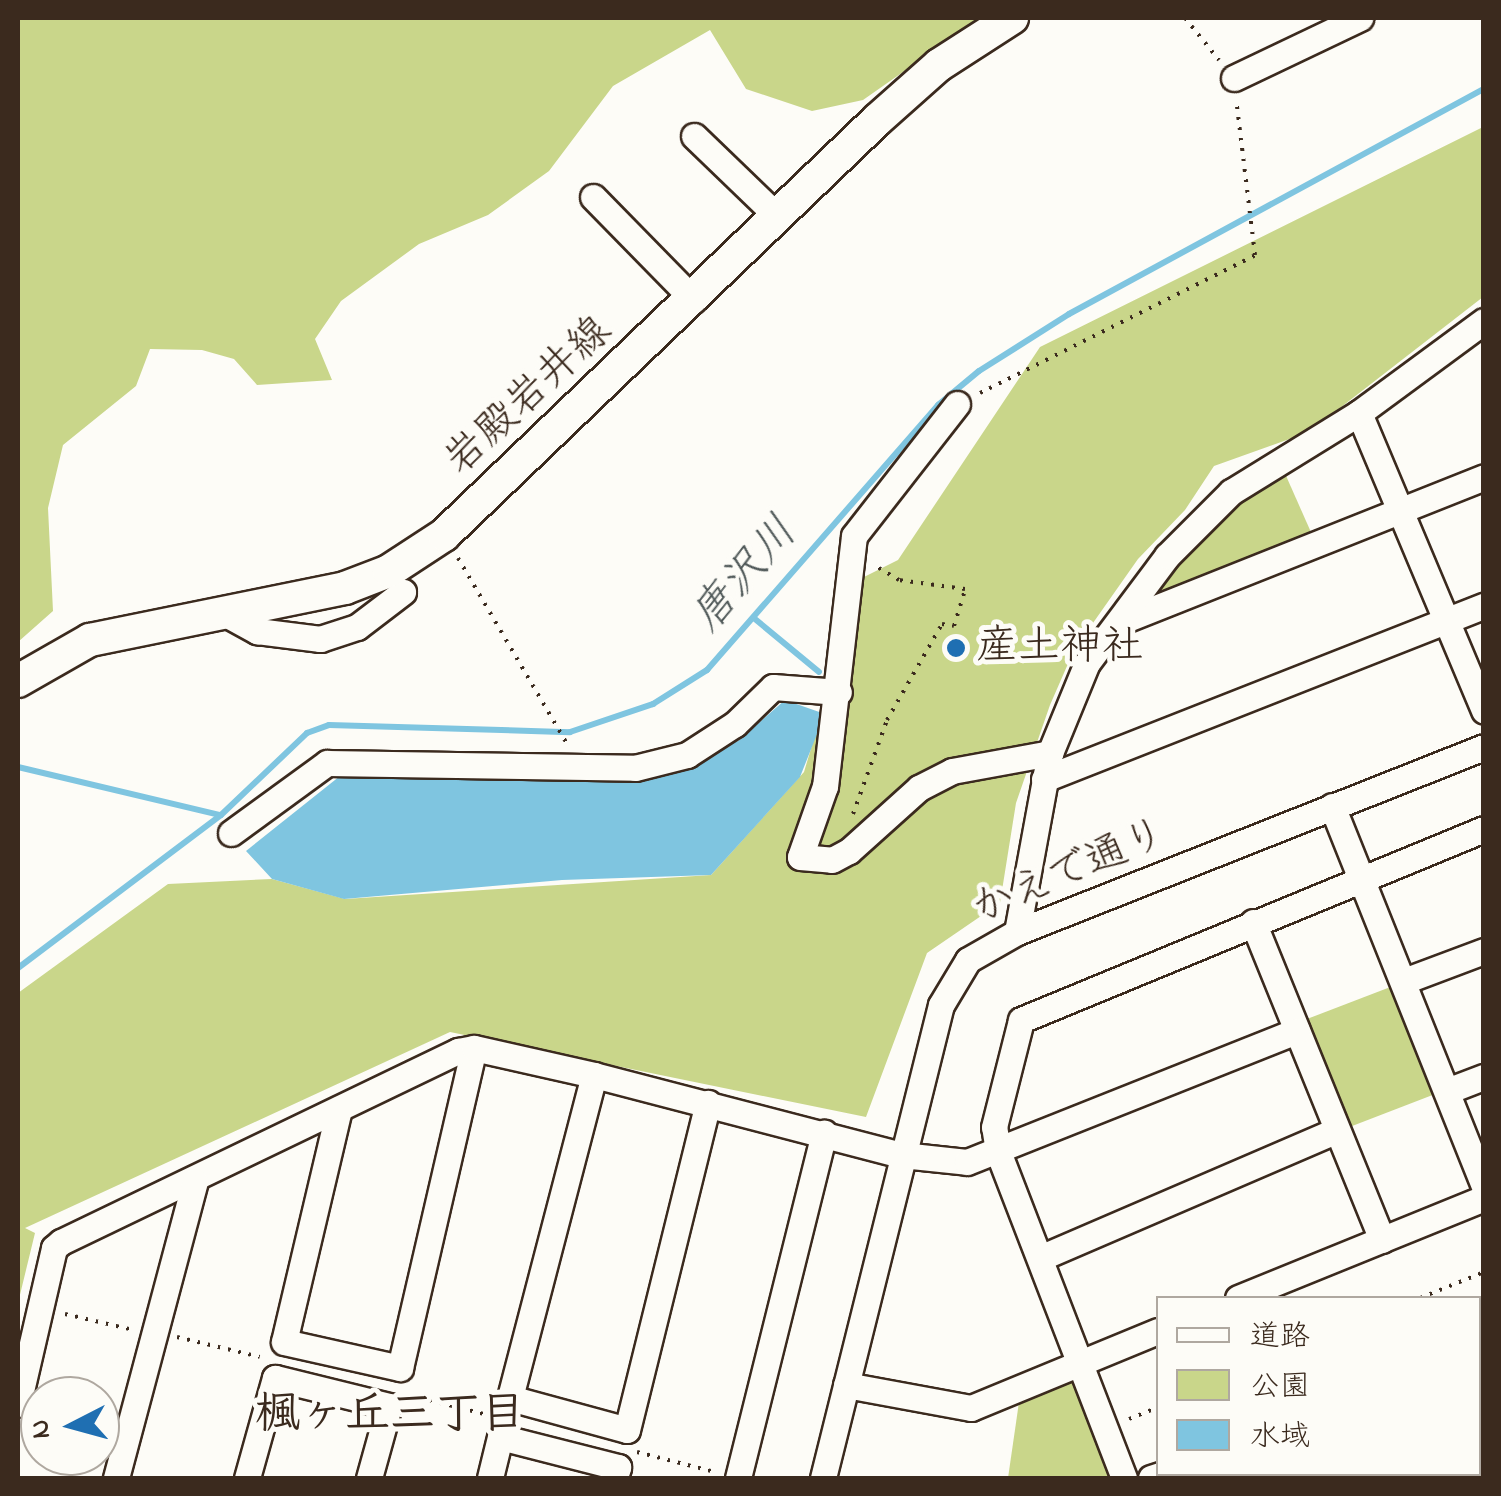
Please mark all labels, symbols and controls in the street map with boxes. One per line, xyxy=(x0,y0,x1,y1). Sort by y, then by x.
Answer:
street label: 岩殿岩井線 xyxy=(435,307,623,487)
water label: 唐沢川 xyxy=(681,507,811,645)
place label: 産土神社 xyxy=(976,623,1144,673)
marker: 産土神社 xyxy=(945,637,967,659)
street label: かえで通り xyxy=(964,809,1176,937)
legend xyxy=(1156,1296,1481,1476)
text: 道路 xyxy=(1250,1316,1310,1360)
text: 公園 xyxy=(1250,1366,1310,1410)
north arrow xyxy=(20,1376,120,1476)
district label: 楓ヶ丘三丁目 xyxy=(255,1390,525,1444)
text: 水域 xyxy=(1250,1416,1310,1460)
text: N xyxy=(20,1417,63,1441)

